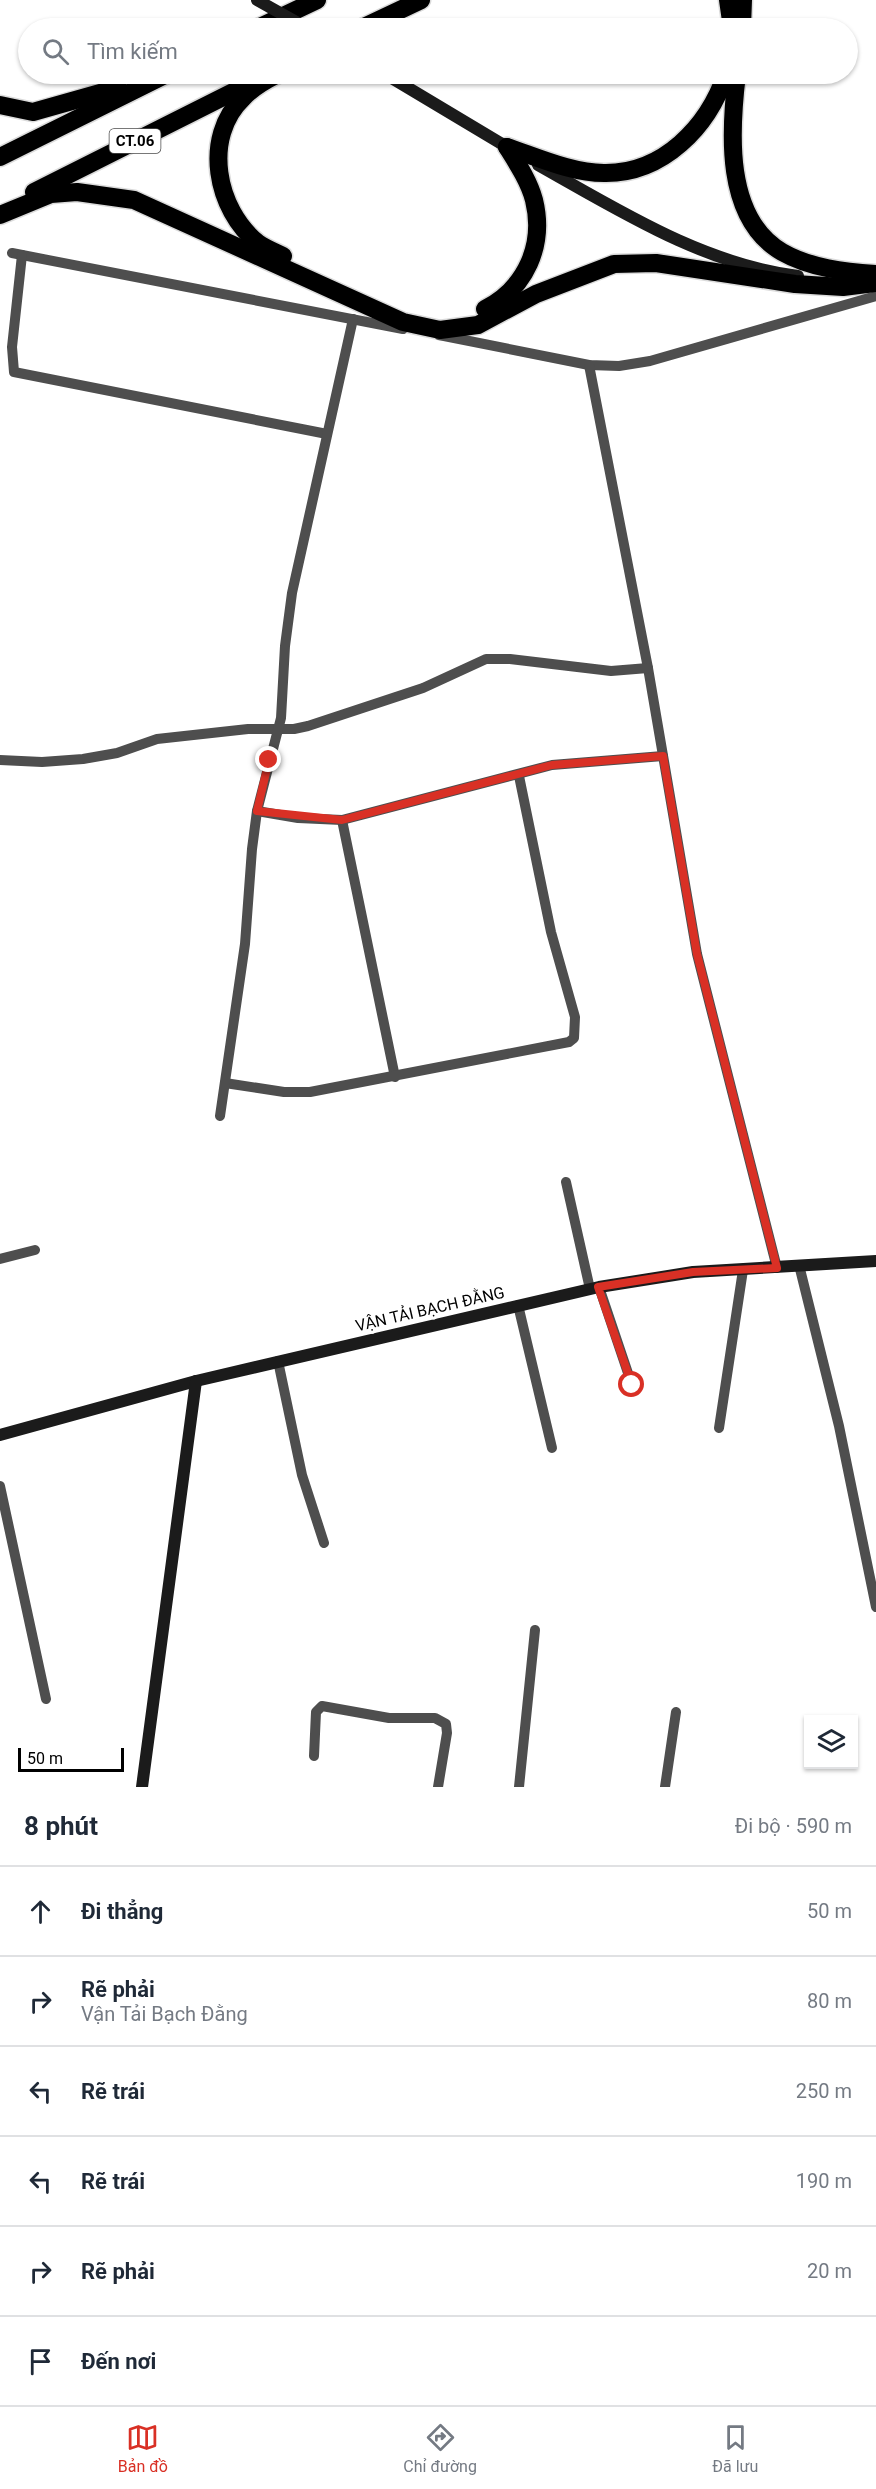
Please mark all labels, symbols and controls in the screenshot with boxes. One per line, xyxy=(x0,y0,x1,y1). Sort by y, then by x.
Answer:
search box xyxy=(18,18,858,84)
icon: search xyxy=(39,35,72,68)
text: Tìm kiếm xyxy=(87,39,178,64)
road number: CT.06 xyxy=(110,129,160,153)
route end xyxy=(255,746,281,772)
street label: VẬN TẢI BẠCH ĐẰNG xyxy=(353,1282,506,1335)
route start xyxy=(618,1371,644,1397)
map controls xyxy=(804,1715,858,1769)
button: layers xyxy=(804,1715,858,1769)
scale bar xyxy=(18,1745,124,1772)
text: 50 m xyxy=(27,1749,63,1768)
text: 8 phút xyxy=(24,1811,98,1841)
text: Đi bộ · 590 m xyxy=(735,1814,852,1838)
icon: ahead xyxy=(24,1895,57,1928)
text: Đi thẳng xyxy=(81,1899,163,1924)
text: 50 m xyxy=(807,1899,852,1923)
text: Rẽ phải xyxy=(81,1977,155,2002)
icon: right xyxy=(24,1985,57,2018)
text: 80 m xyxy=(807,1989,852,2013)
text: Vận Tải Bạch Đằng xyxy=(81,2002,248,2026)
icon: left xyxy=(24,2075,57,2108)
text: Rẽ trái xyxy=(81,2079,145,2104)
text: 250 m xyxy=(796,2079,852,2103)
icon: left xyxy=(24,2165,57,2198)
text: Rẽ trái xyxy=(81,2169,145,2194)
text: 190 m xyxy=(796,2169,852,2193)
icon: right xyxy=(24,2255,57,2288)
text: Rẽ phải xyxy=(81,2259,155,2284)
text: 20 m xyxy=(807,2259,852,2283)
icon: arrive xyxy=(24,2345,57,2378)
text: Đến nơi xyxy=(81,2349,156,2374)
tab: Bản đồ xyxy=(118,2421,168,2476)
tab: Chỉ đường xyxy=(403,2421,477,2476)
tab: Đã lưu xyxy=(712,2421,758,2476)

